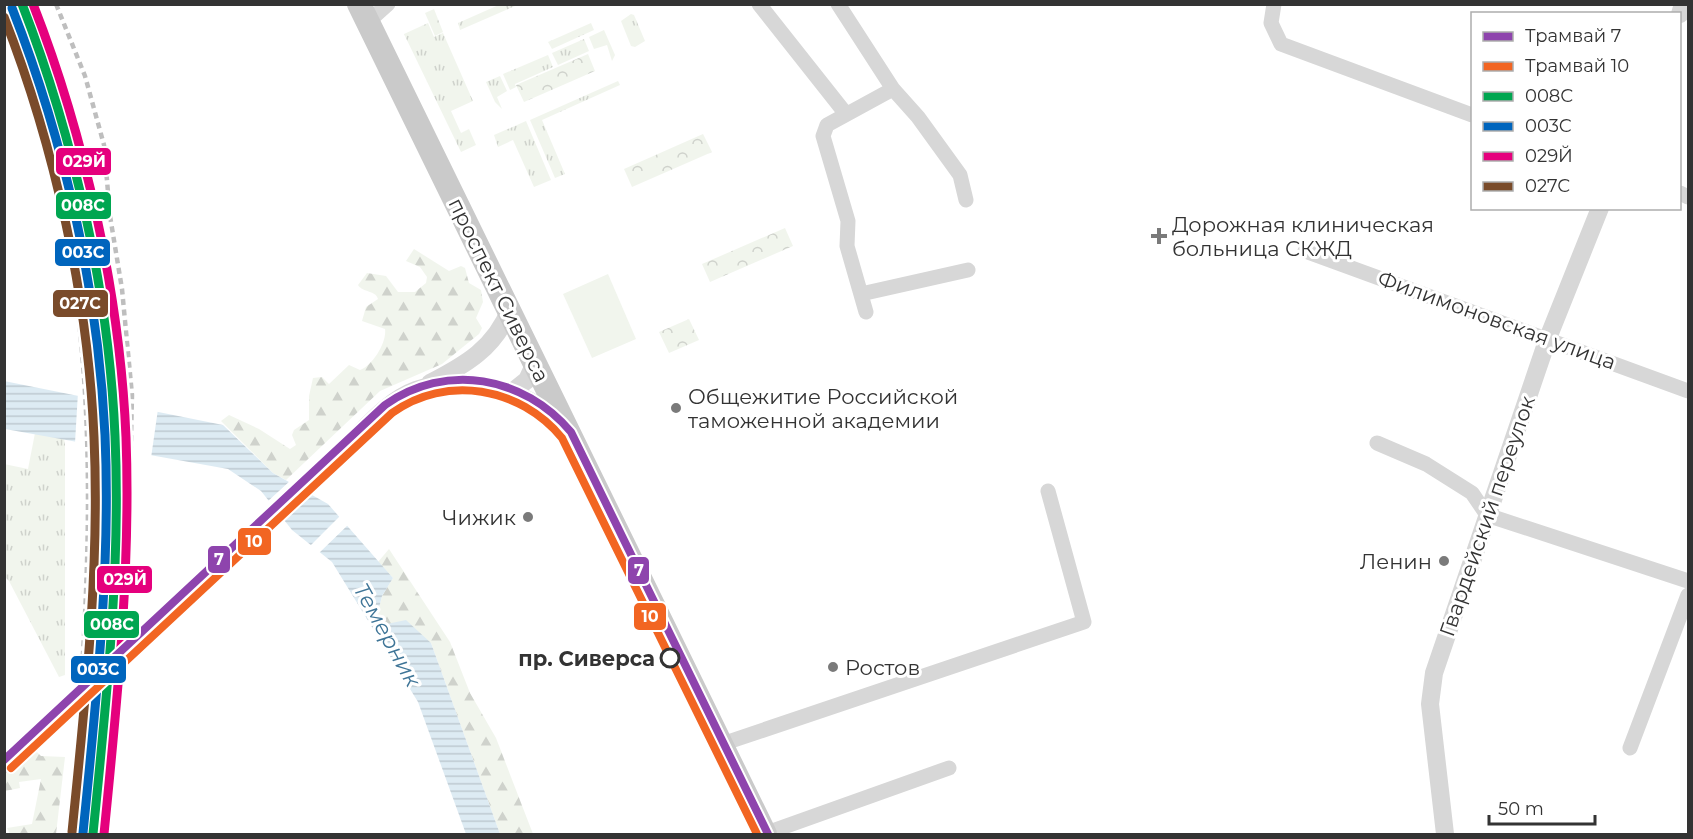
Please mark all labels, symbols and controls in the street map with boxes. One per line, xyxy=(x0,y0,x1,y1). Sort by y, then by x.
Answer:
legend xyxy=(1471,12,1681,210)
text: Трамвай 7 xyxy=(1525,25,1621,47)
text: Трамвай 10 xyxy=(1525,55,1629,77)
text: 008С xyxy=(1525,85,1573,107)
text: 003С xyxy=(1525,115,1572,137)
text: 029Й xyxy=(1525,145,1573,167)
line badge: 029Й xyxy=(55,147,112,176)
text: 029Й xyxy=(62,151,106,171)
text: 027С xyxy=(1525,175,1570,197)
line badge: 008С xyxy=(55,191,112,220)
street label: проспект Сиверса xyxy=(443,194,555,386)
text: 008С xyxy=(61,196,105,215)
place label: Дорожная клиническая больница СКЖД xyxy=(1172,212,1434,261)
marker: Дорожная клиническая больница СКЖД xyxy=(1150,227,1168,245)
line badge: 003С xyxy=(54,238,111,267)
text: 003С xyxy=(62,243,105,262)
street label: Филимоновская улица xyxy=(1375,265,1619,375)
line badge: 027С xyxy=(52,289,109,318)
text: 027С xyxy=(59,294,101,313)
place label: Общежитие Российской таможенной академии xyxy=(688,384,958,433)
street label: Гвардейский переулок xyxy=(1434,392,1540,640)
marker: Общежитие Российской таможенной академии xyxy=(669,401,683,415)
place label: Чижик xyxy=(443,505,516,530)
marker: Чижик xyxy=(521,510,535,524)
line badge: 10 xyxy=(237,527,272,556)
text: 10 xyxy=(245,532,263,551)
line badge: 7 xyxy=(207,545,231,574)
place label: Ленин xyxy=(1360,549,1432,574)
text: 7 xyxy=(214,550,224,569)
marker: Ленин xyxy=(1437,554,1451,568)
line badge: 7 xyxy=(627,556,650,585)
text: 7 xyxy=(634,561,644,580)
line badge: 029Й xyxy=(96,565,153,594)
text: 029Й xyxy=(103,569,147,589)
water label: Темерник xyxy=(347,578,427,693)
line badge: 10 xyxy=(633,602,667,631)
text: 10 xyxy=(641,607,659,626)
line badge: 008С xyxy=(83,610,140,639)
text: 008С xyxy=(90,615,134,634)
place label: пр. Сиверса xyxy=(518,646,655,671)
marker: пр. Сиверса xyxy=(660,648,680,668)
line badge: 003С xyxy=(70,655,127,684)
place label: Ростов xyxy=(845,655,920,680)
text: 003С xyxy=(77,660,120,679)
marker: Ростов xyxy=(826,660,840,674)
scale bar xyxy=(1489,788,1596,826)
text: 50 m xyxy=(1498,798,1544,820)

